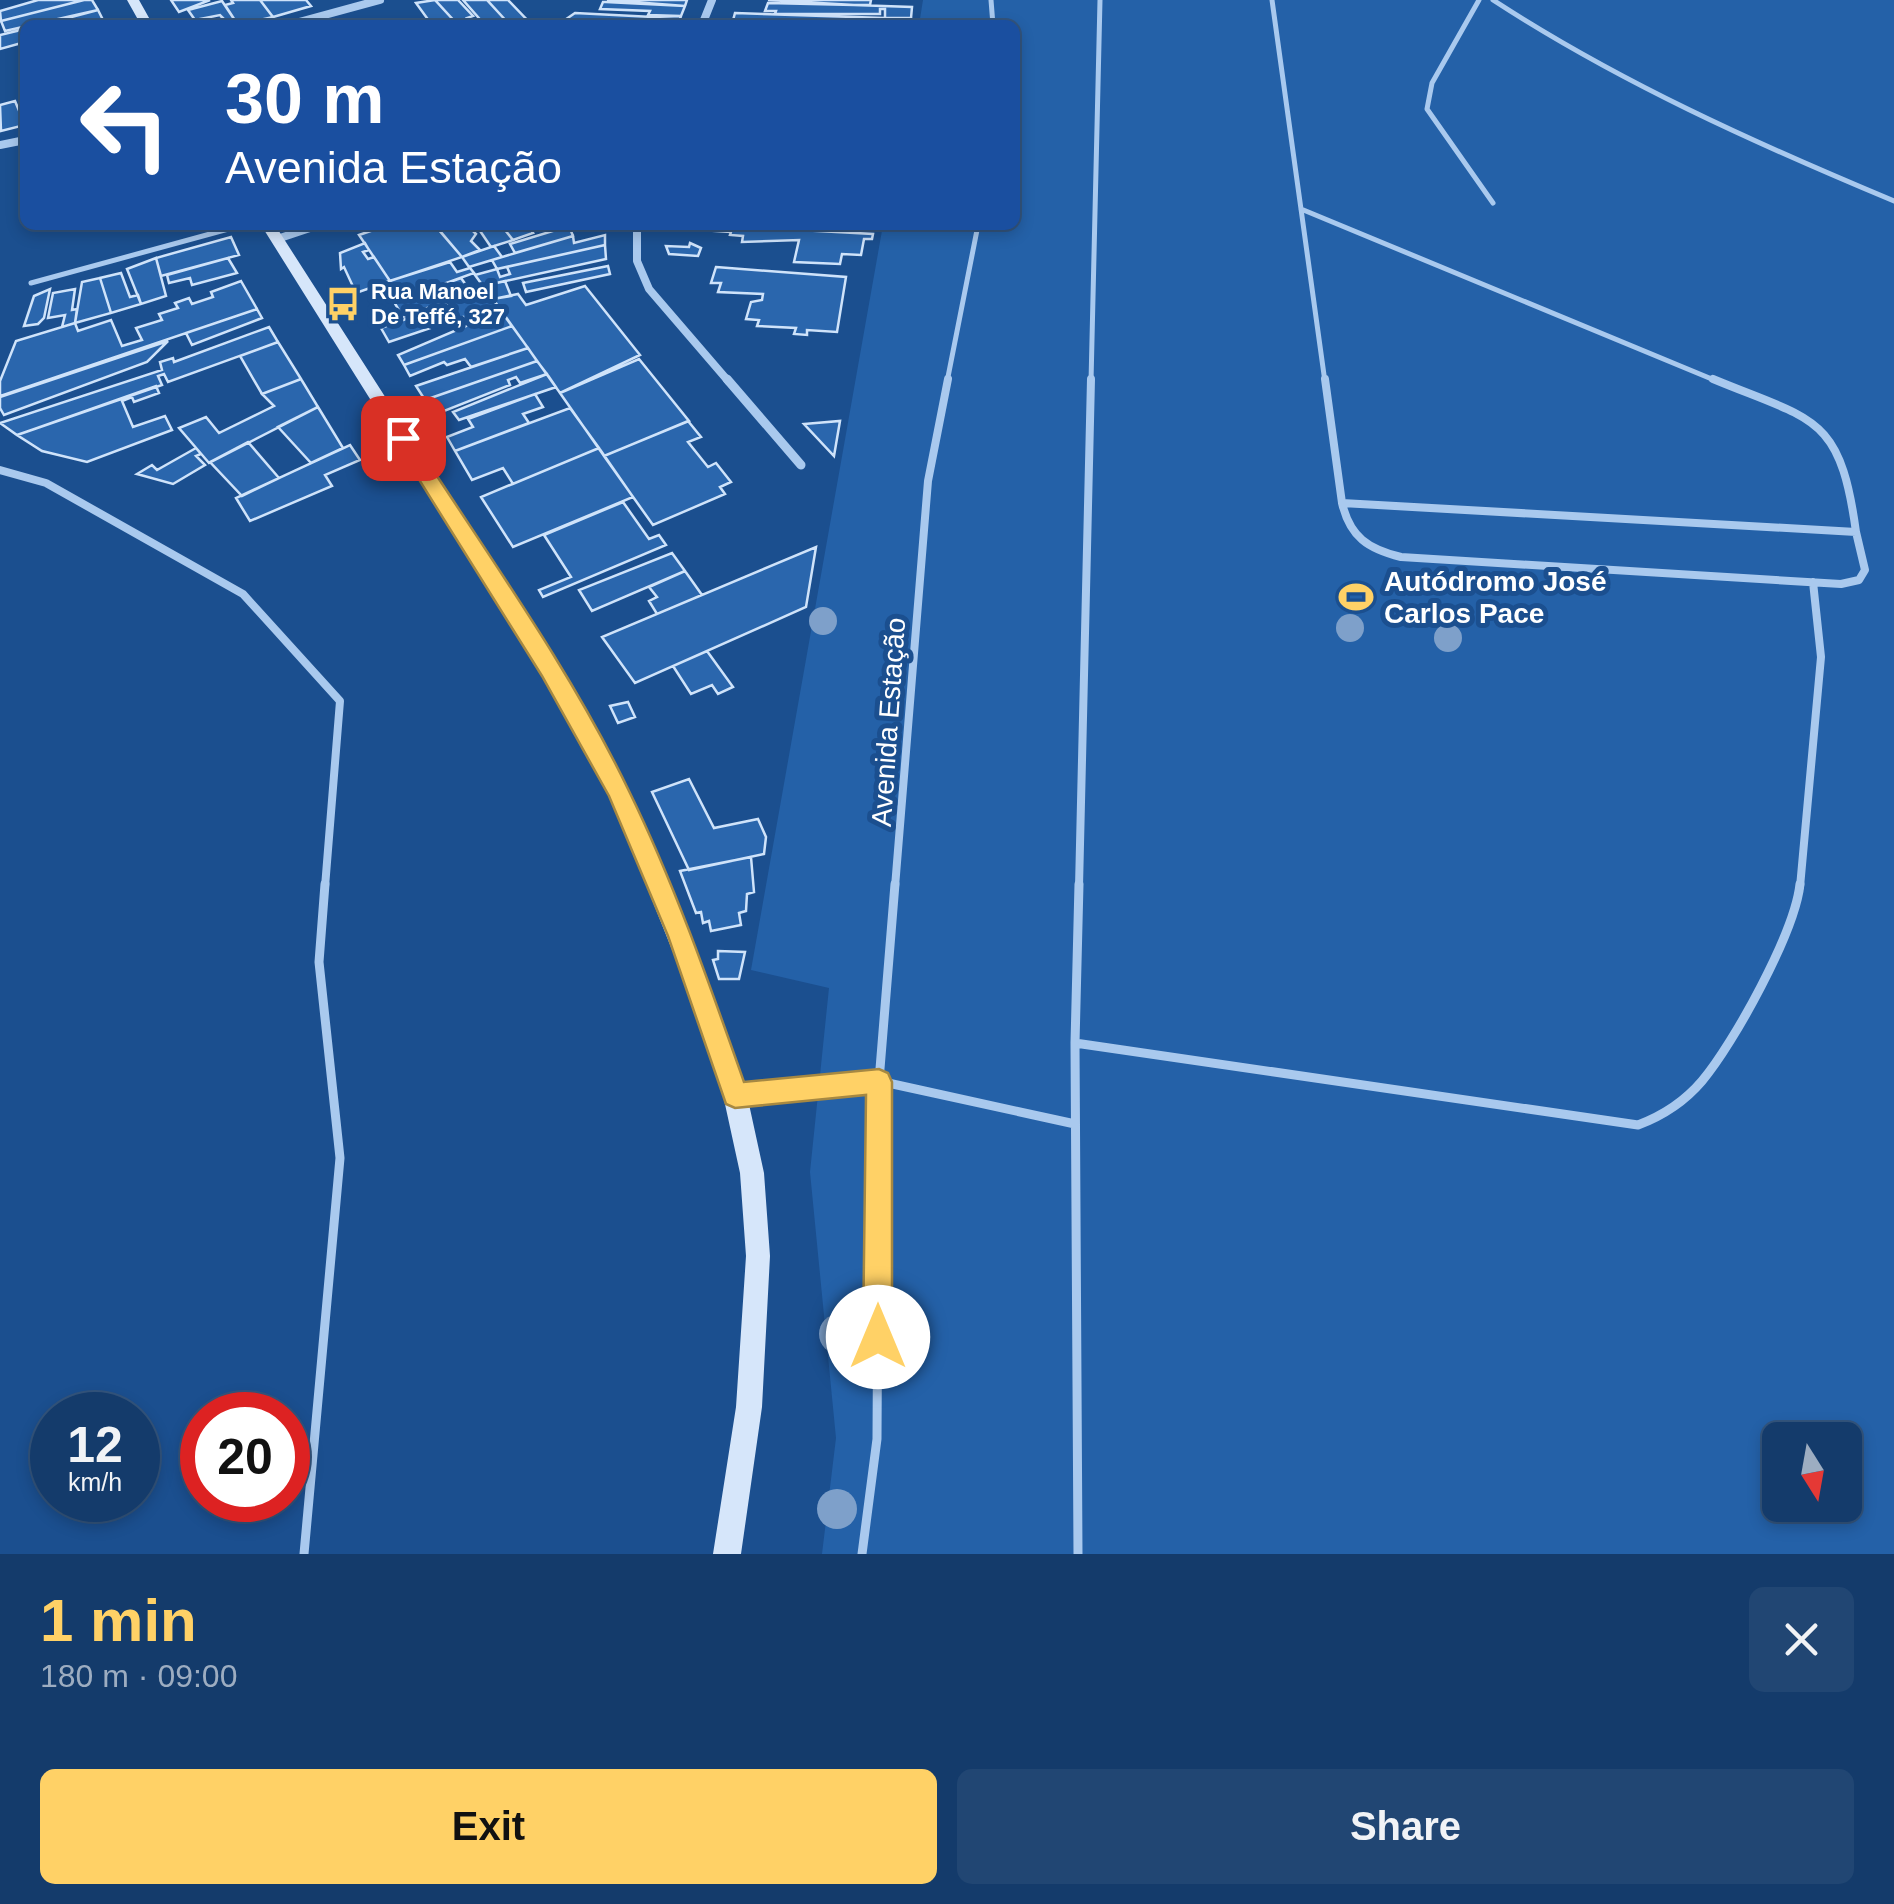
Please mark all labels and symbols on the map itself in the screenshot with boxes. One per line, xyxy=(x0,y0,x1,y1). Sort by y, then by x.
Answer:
place label: Rua Manoel De Teffé, 327 xyxy=(371,279,505,329)
bus stop icon: Rua Manoel De Teffé, 327 xyxy=(324,285,362,323)
pin xyxy=(361,396,446,481)
place label: Autódromo José Carlos Pace xyxy=(1384,566,1606,629)
sports icon: Autódromo José Carlos Pace xyxy=(1337,578,1375,616)
street label: Avenida Estação xyxy=(866,616,911,828)
position arrow xyxy=(826,1285,930,1389)
speed limit sign: 20 xyxy=(180,1392,310,1522)
north arrow xyxy=(1762,1422,1862,1522)

